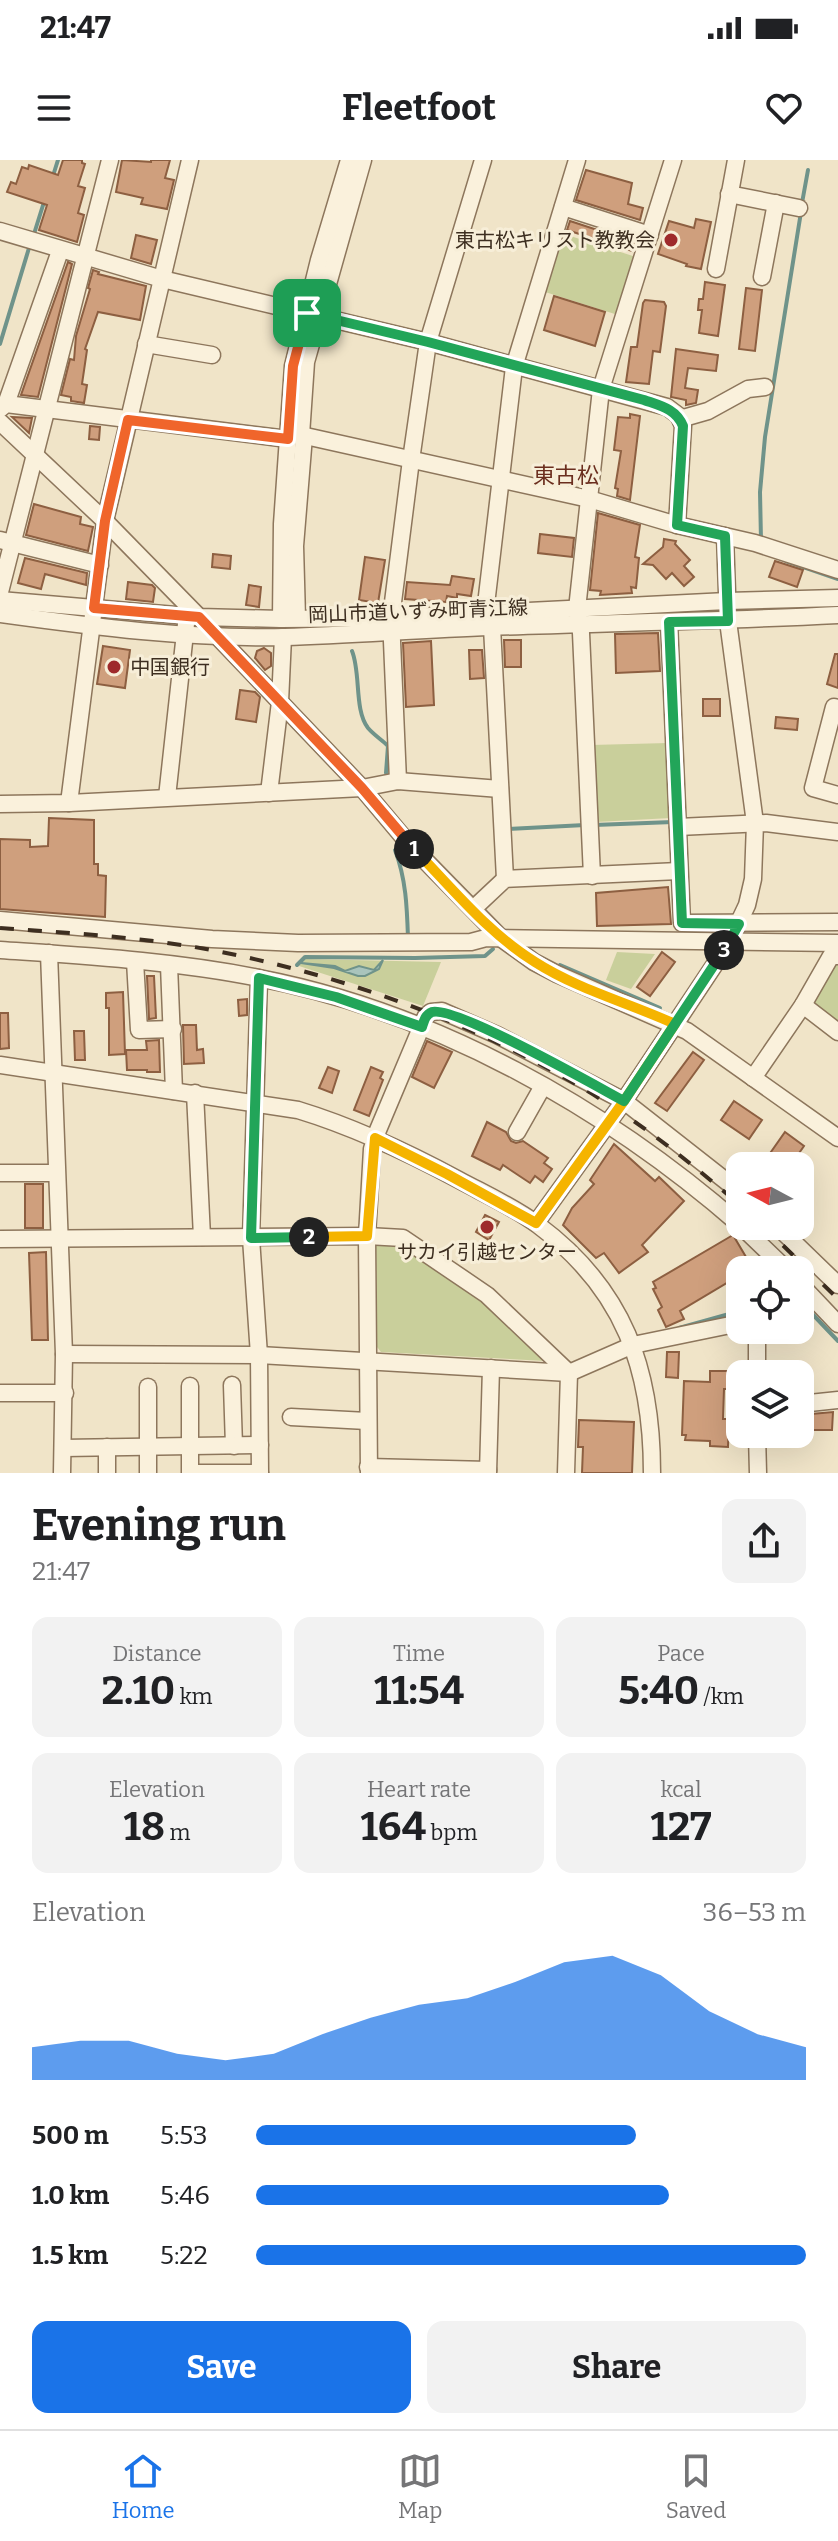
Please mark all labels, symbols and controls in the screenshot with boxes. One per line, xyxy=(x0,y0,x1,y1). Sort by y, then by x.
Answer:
text: 21:47 xyxy=(40,10,111,46)
icon: menu xyxy=(32,86,76,130)
text: Fleetfoot xyxy=(342,86,496,130)
icon: heart xyxy=(762,86,806,130)
place label: 東古松キリスト教教会 xyxy=(455,228,655,252)
marker: 東古松キリスト教教会 xyxy=(662,231,680,249)
pin xyxy=(273,279,341,347)
icon: arrive xyxy=(285,291,329,335)
district label: 東古松 xyxy=(533,462,599,489)
street label: 岡山市道いずみ町青江線 xyxy=(308,595,528,627)
place label: 中国銀行 xyxy=(130,655,210,679)
marker: 中国銀行 xyxy=(105,658,123,676)
pin: 1 xyxy=(394,829,434,869)
text: 1 xyxy=(409,835,419,862)
pin: 3 xyxy=(704,930,744,970)
text: 3 xyxy=(718,936,730,963)
north arrow xyxy=(726,1152,814,1240)
map controls xyxy=(726,1152,814,1448)
pin: 2 xyxy=(289,1217,329,1257)
marker: サカイ引越センター xyxy=(478,1218,496,1236)
text: 2 xyxy=(303,1223,315,1250)
place label: サカイ引越センター xyxy=(397,1240,577,1264)
button: locate xyxy=(726,1256,814,1344)
button: layers xyxy=(726,1360,814,1448)
text: Evening run xyxy=(32,1499,286,1552)
button: share xyxy=(722,1499,806,1583)
text: 21:47 xyxy=(32,1556,90,1587)
text: Distance xyxy=(112,1640,202,1667)
text: Time xyxy=(393,1640,445,1667)
text: Pace xyxy=(657,1640,705,1667)
text: 2.10 xyxy=(101,1667,175,1715)
text: 11:54 xyxy=(374,1667,464,1715)
text: 5:40 xyxy=(618,1667,699,1715)
text: km xyxy=(175,1683,213,1710)
text: /km xyxy=(699,1683,744,1710)
text: Elevation xyxy=(109,1776,205,1803)
text: Heart rate xyxy=(367,1776,471,1803)
text: kcal xyxy=(661,1776,701,1803)
text: 18 xyxy=(124,1803,165,1851)
text: 164 xyxy=(361,1803,426,1851)
text: 127 xyxy=(650,1803,712,1851)
text: m xyxy=(165,1819,190,1846)
text: bpm xyxy=(426,1819,477,1846)
text: Elevation xyxy=(32,1897,145,1928)
text: 36–53 m xyxy=(703,1897,806,1928)
text: 500 m xyxy=(32,2120,109,2151)
text: 5:53 xyxy=(160,2120,207,2151)
text: 1.0 km xyxy=(32,2180,109,2211)
text: 5:46 xyxy=(160,2180,210,2211)
text: 1.5 km xyxy=(32,2240,108,2271)
text: 5:22 xyxy=(160,2240,208,2271)
button: Save xyxy=(32,2321,411,2413)
button: Share xyxy=(427,2321,806,2413)
tab: Home xyxy=(112,2449,175,2524)
tab: Map xyxy=(398,2449,442,2524)
tab: Saved xyxy=(666,2449,726,2524)

